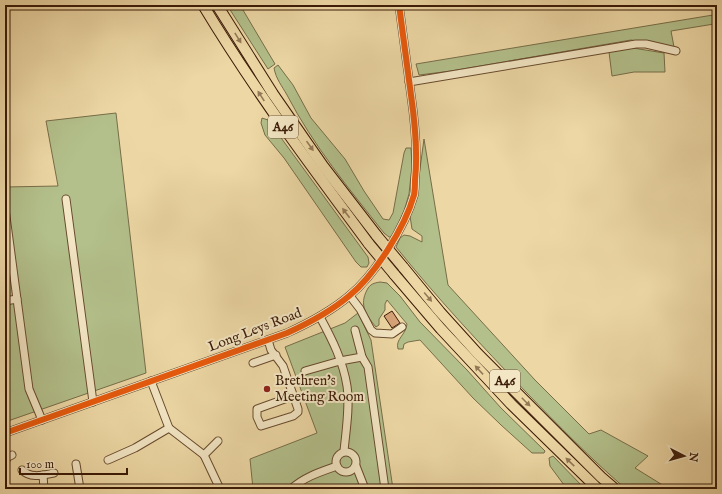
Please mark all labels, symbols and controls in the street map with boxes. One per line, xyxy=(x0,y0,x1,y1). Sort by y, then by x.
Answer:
one-way arrow xyxy=(234,32,241,44)
one-way arrow xyxy=(258,90,265,102)
road number: A46 xyxy=(268,116,298,138)
one-way arrow xyxy=(306,141,314,151)
one-way arrow xyxy=(342,208,350,218)
one-way arrow xyxy=(423,292,432,302)
street label: Long Leys Road xyxy=(206,304,305,356)
one-way arrow xyxy=(474,365,483,375)
road number: A46 xyxy=(490,370,520,392)
place label: Brethren's Meeting Room xyxy=(275,372,364,406)
marker: Brethren's Meeting Room xyxy=(262,384,272,394)
one-way arrow xyxy=(521,397,531,407)
north arrow xyxy=(664,436,704,476)
scale bar xyxy=(20,450,127,476)
text: N xyxy=(685,450,701,463)
text: 100 m xyxy=(26,457,54,472)
one-way arrow xyxy=(565,457,575,467)

